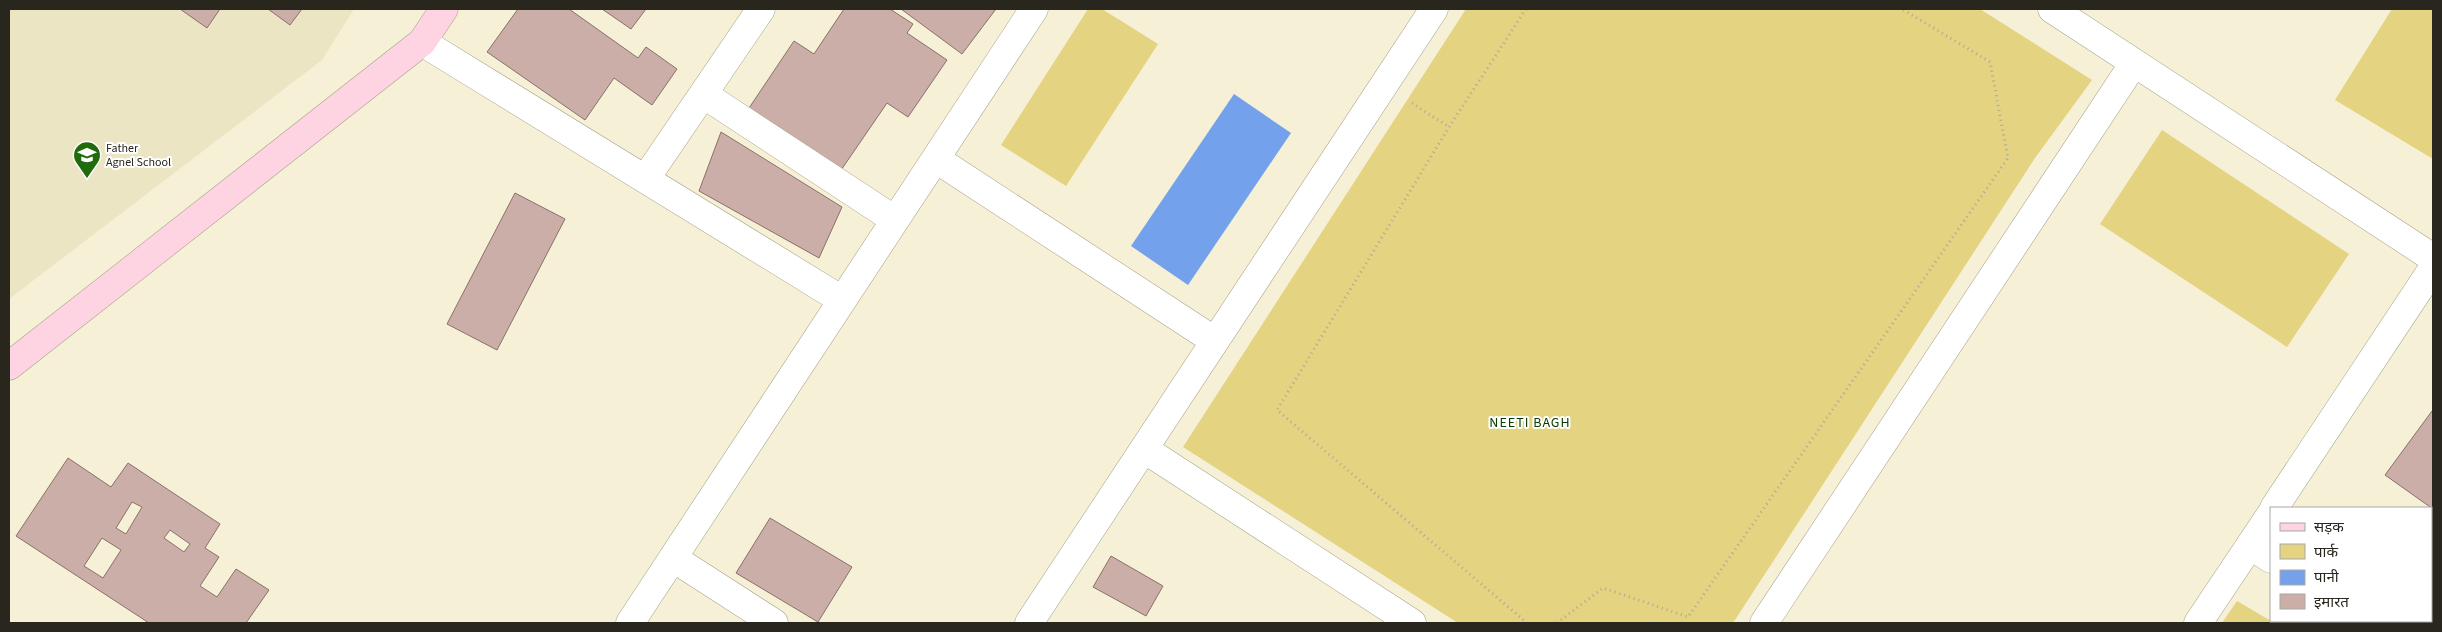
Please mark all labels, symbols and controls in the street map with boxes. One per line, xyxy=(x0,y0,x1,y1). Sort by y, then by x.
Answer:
school or university icon: Father Agnel School xyxy=(72,140,102,179)
place label: Father Agnel School xyxy=(106,140,171,171)
district label: NEETI BAGH xyxy=(1489,413,1571,433)
legend xyxy=(2270,507,2432,622)
text: सड़क xyxy=(2314,517,2344,538)
text: पार्क xyxy=(2314,542,2338,563)
text: पानी xyxy=(2314,567,2340,588)
text: इमारत xyxy=(2314,592,2349,613)

